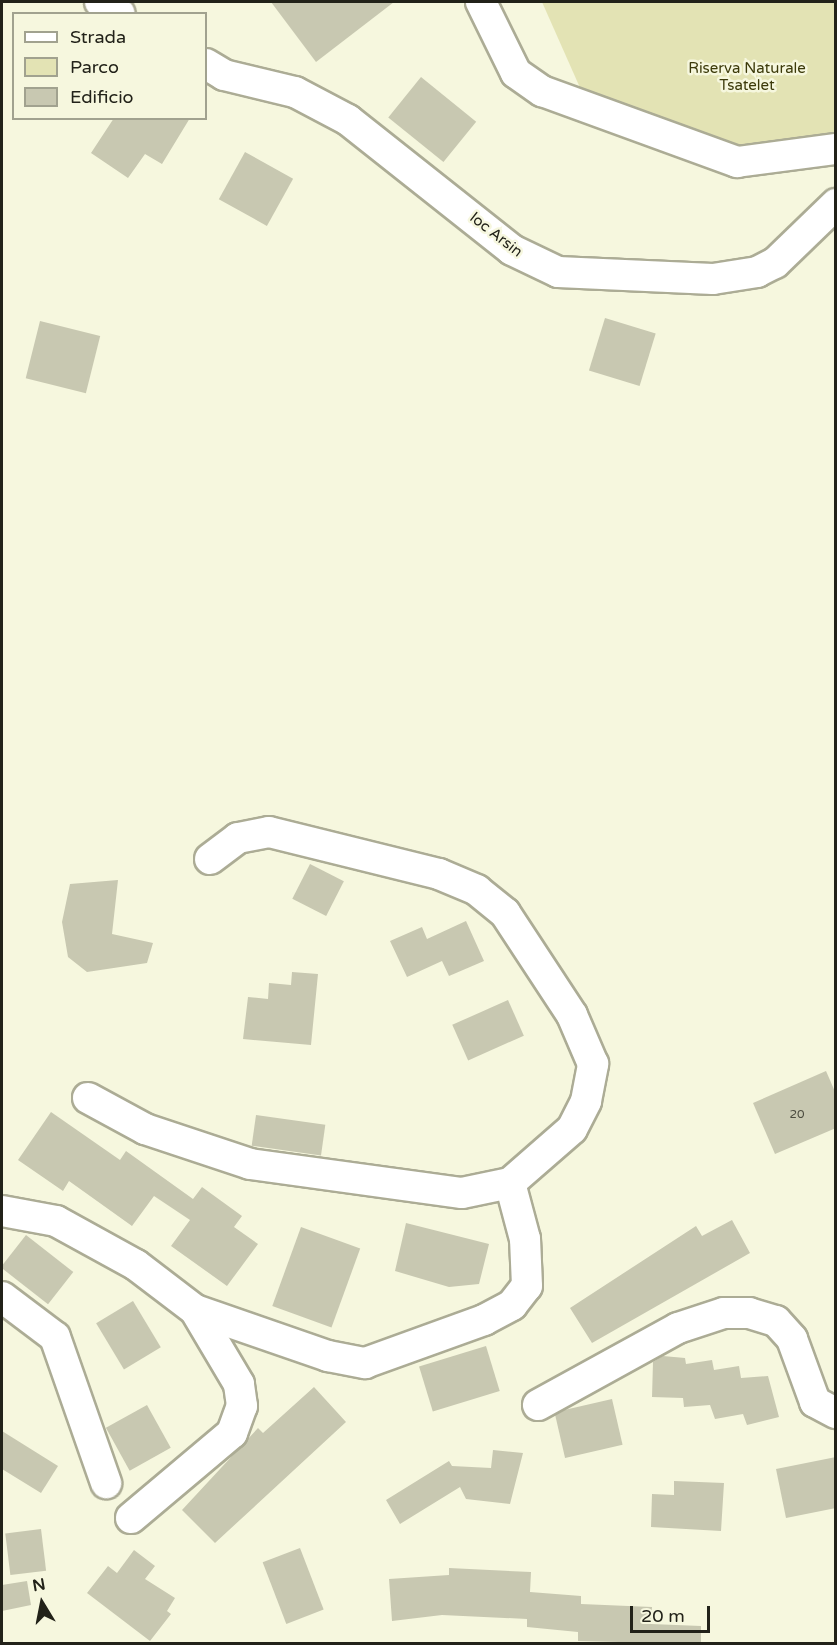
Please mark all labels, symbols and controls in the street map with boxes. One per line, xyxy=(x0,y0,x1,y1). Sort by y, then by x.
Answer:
legend xyxy=(12,12,207,120)
text: Strada xyxy=(70,26,126,48)
text: Parco xyxy=(70,56,119,78)
park label: Riserva Naturale Tsatelet xyxy=(688,59,806,94)
text: Edificio xyxy=(70,86,134,108)
street label: loc Arsin xyxy=(466,209,526,261)
house number: 20 xyxy=(789,1108,805,1122)
north arrow xyxy=(12,1573,72,1633)
text: N xyxy=(31,1574,47,1596)
scale bar xyxy=(633,1594,712,1632)
text: 20 m xyxy=(641,1605,685,1627)

